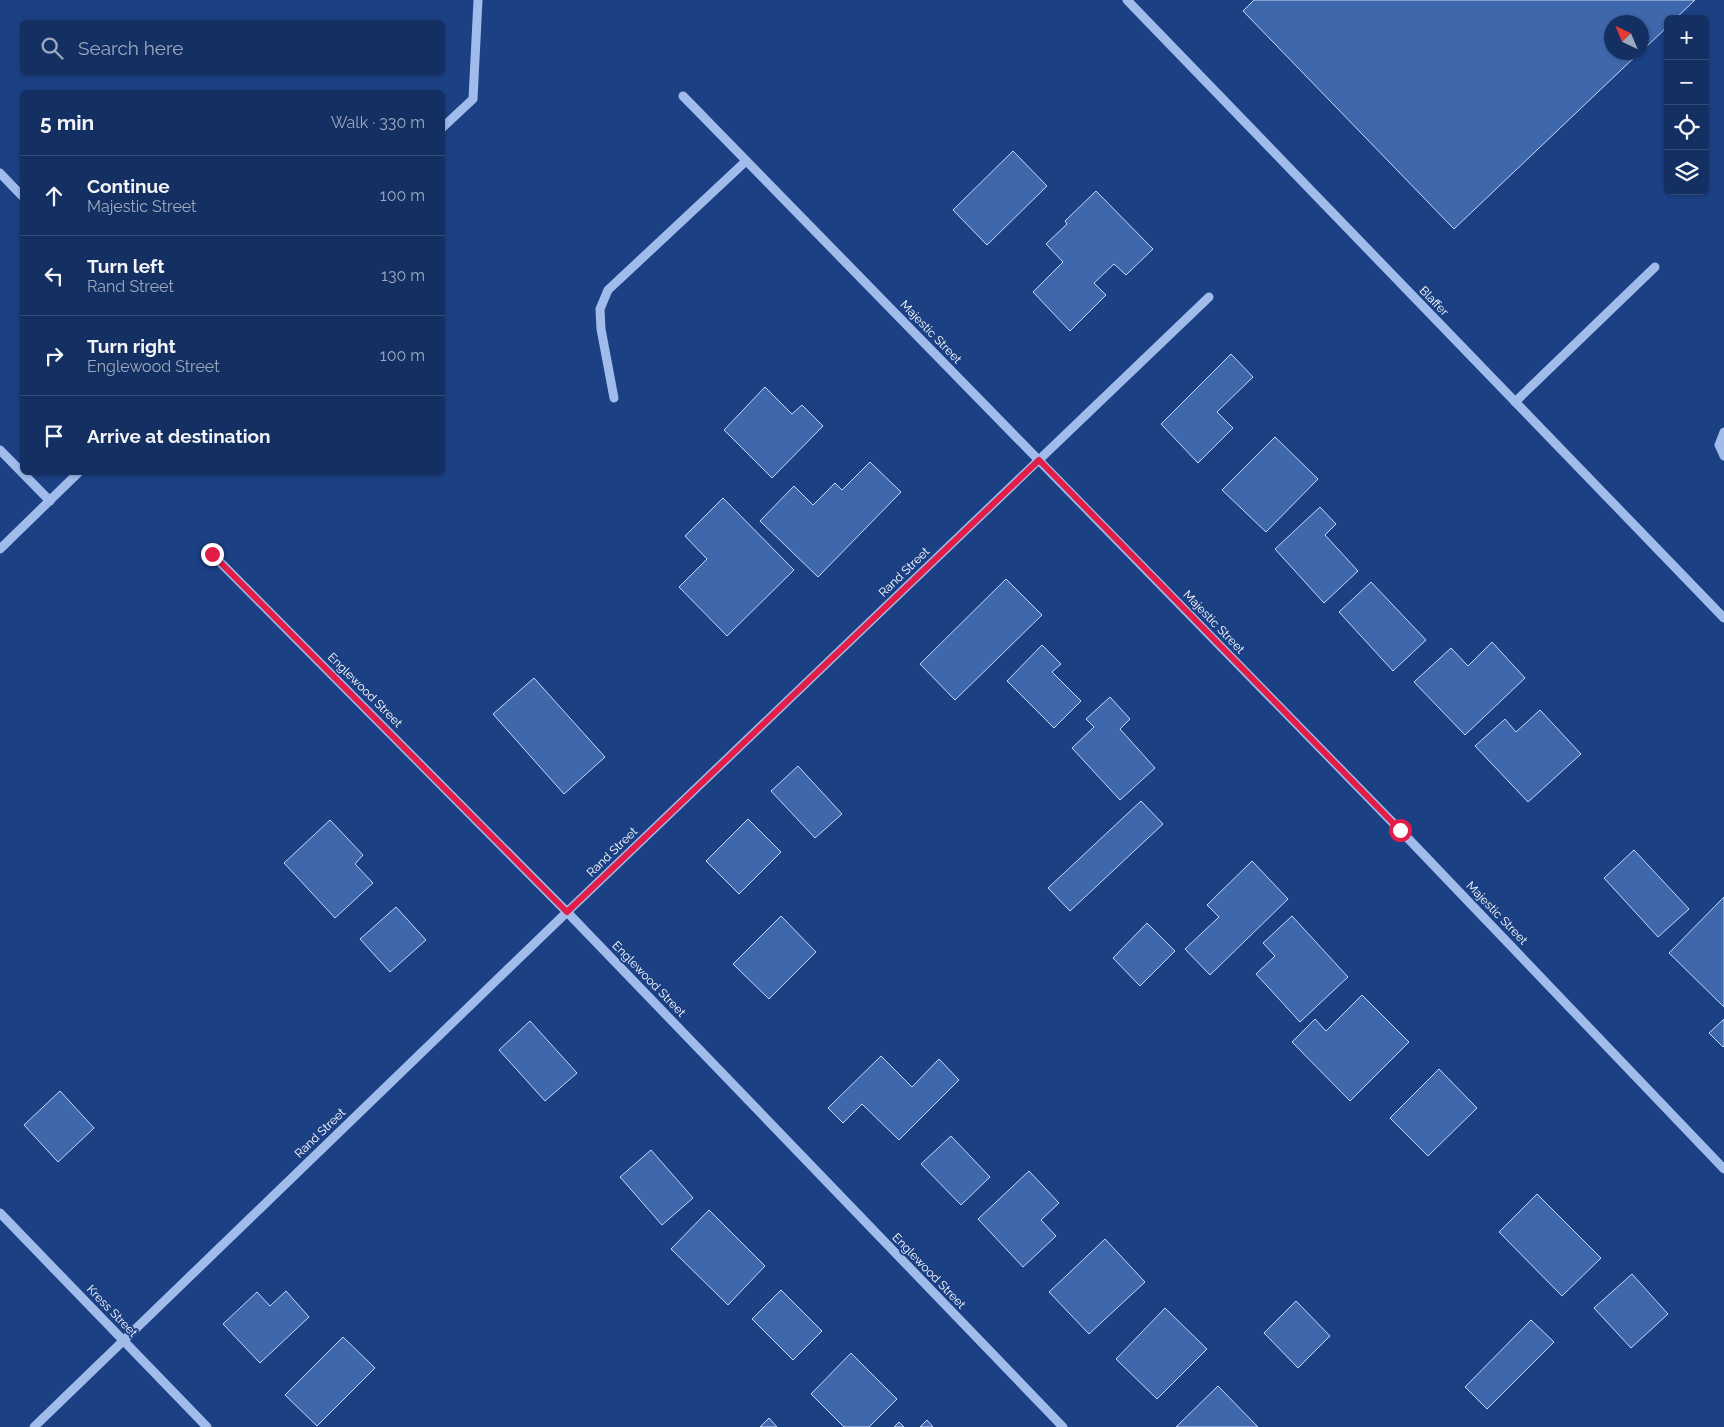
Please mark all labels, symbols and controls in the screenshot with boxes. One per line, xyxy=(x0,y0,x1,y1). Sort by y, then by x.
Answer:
north arrow xyxy=(1604,15,1649,60)
map controls xyxy=(1664,15,1709,195)
button: + xyxy=(1664,15,1709,60)
search box xyxy=(20,20,445,75)
icon: search xyxy=(38,34,66,62)
text: Search here xyxy=(78,37,184,59)
button: − xyxy=(1664,60,1709,105)
button: locate xyxy=(1664,105,1709,150)
text: 5 min xyxy=(40,110,94,135)
text: Walk · 330 m xyxy=(331,113,425,132)
button: layers xyxy=(1664,150,1709,195)
text: Continue xyxy=(87,175,170,197)
icon: ahead xyxy=(40,182,68,210)
text: 100 m xyxy=(380,186,425,205)
text: Majestic Street xyxy=(87,197,196,216)
text: Turn left xyxy=(87,255,164,277)
icon: left xyxy=(40,262,68,290)
text: 130 m xyxy=(381,266,425,285)
text: Rand Street xyxy=(87,277,174,296)
street label: Blaffer xyxy=(1417,283,1452,319)
street label: Majestic Street xyxy=(897,298,965,366)
text: Turn right xyxy=(87,335,176,357)
icon: right xyxy=(40,342,68,370)
text: 100 m xyxy=(380,346,425,365)
text: Englewood Street xyxy=(87,357,220,376)
icon: arrive xyxy=(40,422,68,450)
text: Arrive at destination xyxy=(87,425,271,447)
route end xyxy=(201,543,224,566)
street label: Rand Street xyxy=(876,544,932,600)
street label: Majestic Street xyxy=(1180,588,1248,656)
street label: Englewood Street xyxy=(325,650,405,730)
route start xyxy=(1389,819,1412,842)
street label: Rand Street xyxy=(584,824,640,880)
street label: Majestic Street xyxy=(1463,879,1531,947)
street label: Englewood Street xyxy=(609,938,689,1020)
street label: Rand Street xyxy=(292,1105,348,1161)
street label: Englewood Street xyxy=(889,1230,969,1312)
street label: Kress Street xyxy=(84,1282,140,1340)

